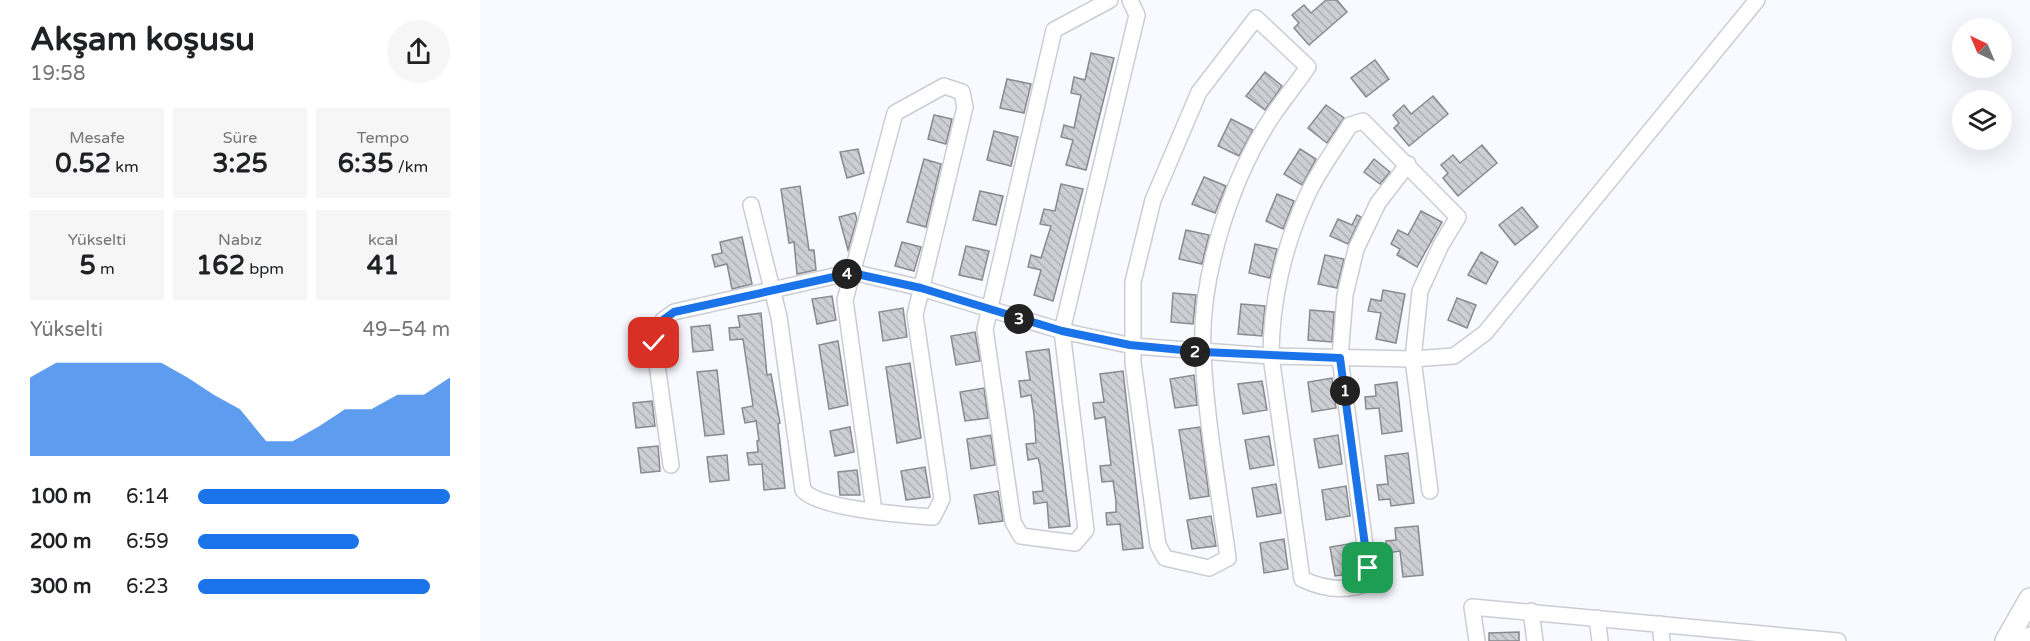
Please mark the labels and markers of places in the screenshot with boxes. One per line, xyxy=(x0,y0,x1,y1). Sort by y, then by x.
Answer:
pin: 4 xyxy=(832,259,862,289)
pin: 3 xyxy=(1004,304,1034,334)
pin xyxy=(628,317,679,368)
pin: 2 xyxy=(1180,337,1210,367)
pin: 1 xyxy=(1330,376,1360,406)
pin xyxy=(1342,542,1393,593)

